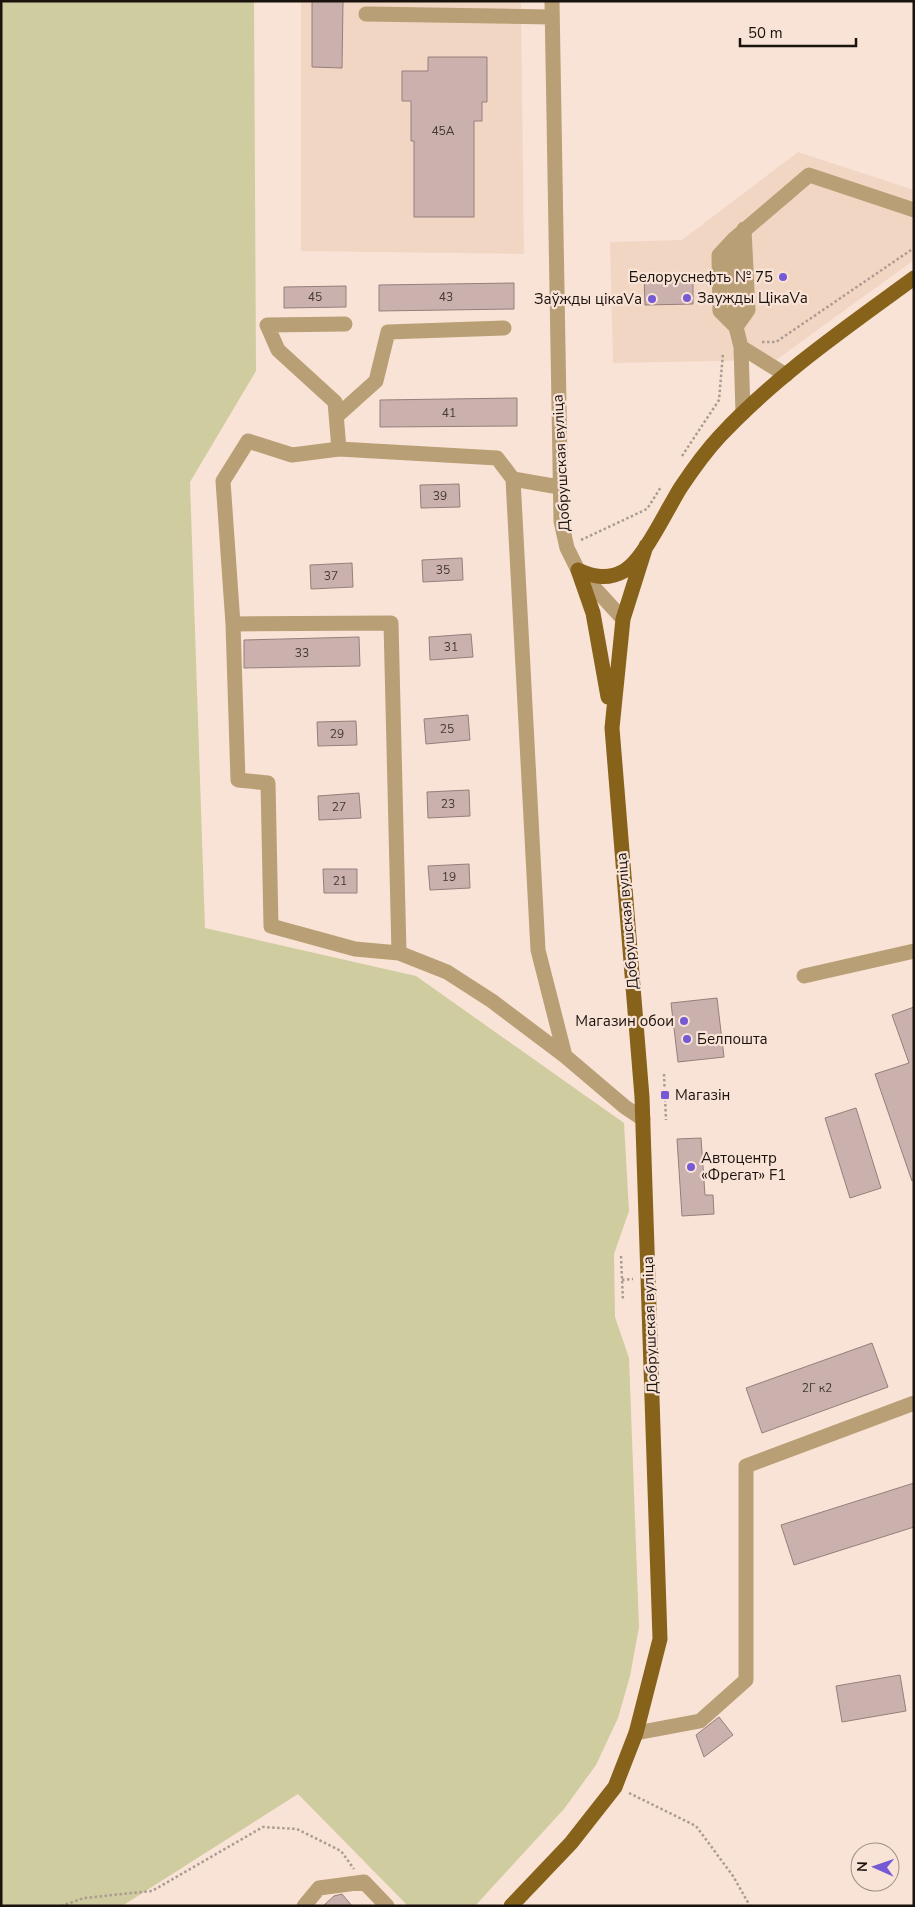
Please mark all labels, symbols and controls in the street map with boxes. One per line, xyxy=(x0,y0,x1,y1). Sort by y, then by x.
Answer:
scale bar xyxy=(740,15,856,47)
text: 50 m xyxy=(748,23,783,43)
house number: 45А xyxy=(431,123,455,139)
place label: Белоруснефть № 75 xyxy=(629,267,773,287)
marker: Белоруснефть № 75 xyxy=(777,271,789,283)
place label: Заужды ЦікаVа xyxy=(697,288,808,308)
house number: 45 xyxy=(308,289,322,305)
house number: 43 xyxy=(439,289,453,305)
place label: Заўжды цікаVа xyxy=(534,289,642,309)
marker: Заужды ЦікаVа xyxy=(681,292,693,304)
marker: Заўжды цікаVа xyxy=(646,293,658,305)
street label: Добрушская вуліца xyxy=(547,394,575,532)
house number: 41 xyxy=(442,405,456,421)
house number: 39 xyxy=(433,488,447,504)
house number: 35 xyxy=(436,562,450,578)
house number: 37 xyxy=(324,568,338,584)
house number: 31 xyxy=(444,639,458,655)
house number: 33 xyxy=(295,645,309,661)
house number: 25 xyxy=(440,721,454,737)
house number: 29 xyxy=(330,726,344,742)
house number: 23 xyxy=(441,796,455,812)
house number: 27 xyxy=(332,799,346,815)
street label: Добрушская вуліца xyxy=(611,852,643,990)
house number: 19 xyxy=(442,869,456,885)
house number: 21 xyxy=(333,873,347,889)
place label: Магазин обои xyxy=(575,1011,674,1031)
marker: Магазин обои xyxy=(678,1015,690,1027)
place label: Белпошта xyxy=(697,1029,768,1049)
marker: Белпошта xyxy=(681,1033,693,1045)
place label: Магазін xyxy=(675,1085,730,1105)
marker: Магазін xyxy=(659,1089,671,1101)
place label: Автоцентр «Фрегат» F1 xyxy=(701,1148,786,1185)
marker: Автоцентр «Фрегат» F1 xyxy=(685,1161,697,1173)
street label: Добрушская вуліца xyxy=(638,1256,662,1394)
house number: 2Г к2 xyxy=(802,1380,832,1396)
north arrow xyxy=(850,1842,900,1892)
text: N xyxy=(853,1861,872,1872)

